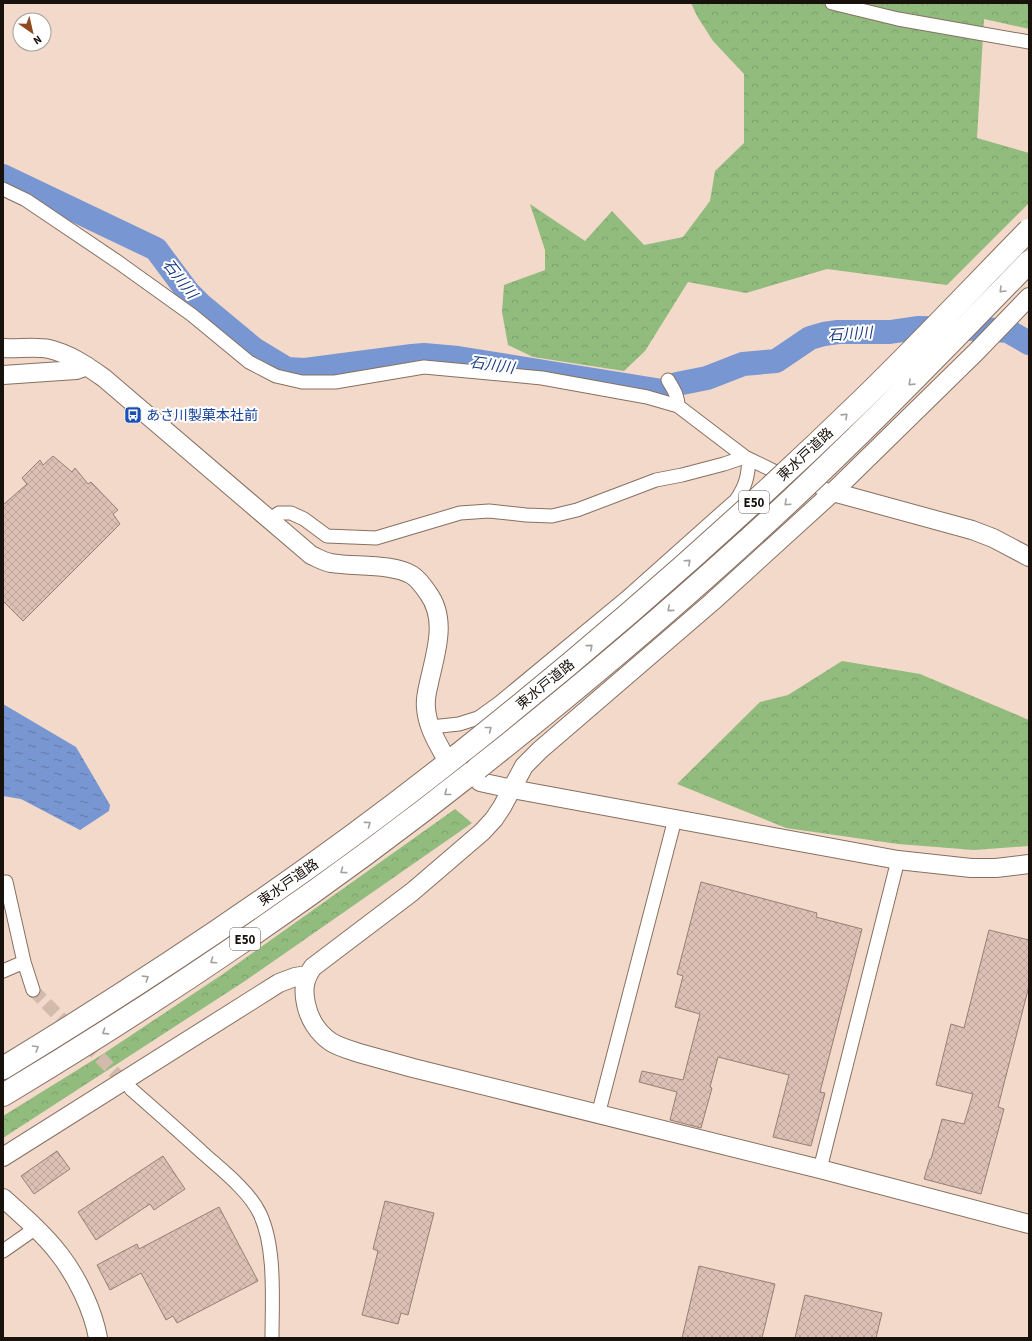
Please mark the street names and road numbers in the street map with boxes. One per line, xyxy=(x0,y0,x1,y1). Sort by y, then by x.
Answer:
street label: 東水戸道路 xyxy=(773,424,838,486)
road number: E50 xyxy=(739,491,769,513)
street label: 東水戸道路 xyxy=(512,655,579,715)
street label: 東水戸道路 xyxy=(254,855,323,911)
road number: E50 xyxy=(230,928,260,950)

